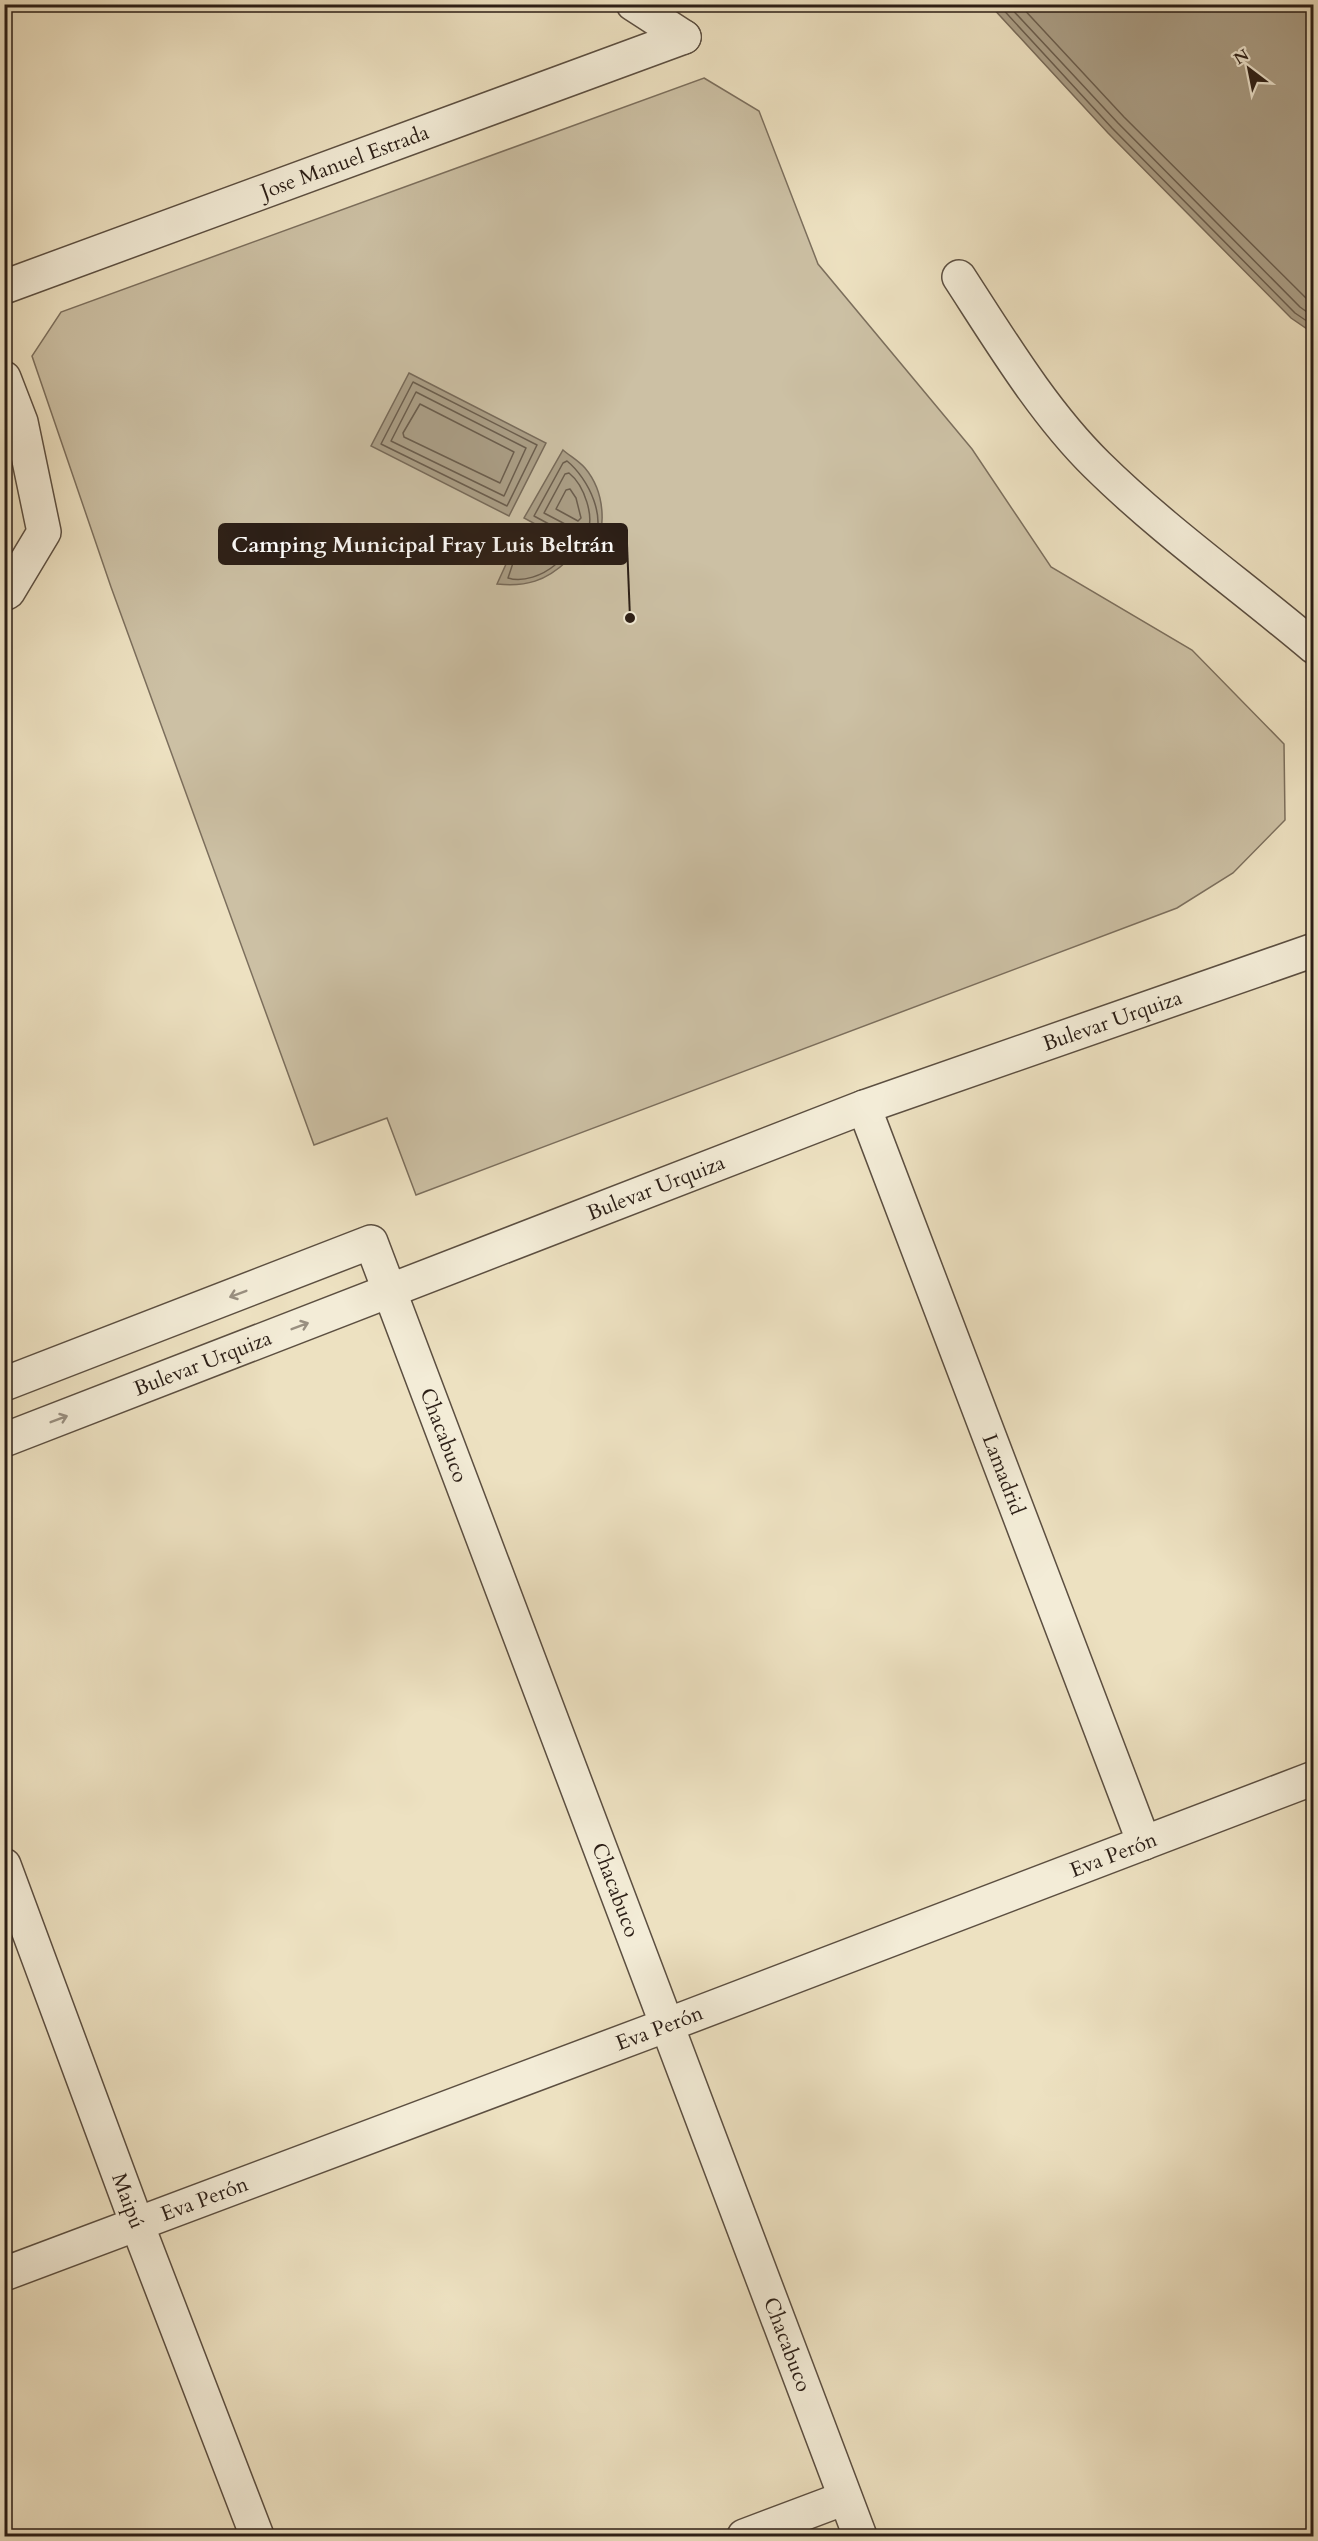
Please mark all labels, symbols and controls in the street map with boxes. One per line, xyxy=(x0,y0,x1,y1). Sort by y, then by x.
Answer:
north arrow xyxy=(1219,39,1279,99)
text: N xyxy=(1230,44,1253,70)
street label: Jose Manuel Estrada xyxy=(254,118,433,207)
callout: Camping Municipal Fray Luis Beltrán xyxy=(219,524,627,564)
text: Camping Municipal Fray Luis Beltrán xyxy=(231,530,615,560)
street label: Bulevar Urquiza xyxy=(1039,983,1186,1058)
street label: Bulevar Urquiza xyxy=(583,1148,729,1227)
one-way arrow xyxy=(229,1289,248,1300)
one-way arrow xyxy=(290,1320,309,1331)
street label: Bulevar Urquiza xyxy=(129,1323,276,1403)
street label: Chacabuco xyxy=(413,1384,475,1487)
one-way arrow xyxy=(49,1413,68,1424)
street label: Lamadrid xyxy=(975,1430,1032,1519)
street label: Eva Perón xyxy=(1066,1825,1161,1884)
street label: Chacabuco xyxy=(585,1838,647,1941)
street label: Eva Perón xyxy=(611,1998,707,2058)
street label: Maipú xyxy=(105,2169,152,2233)
street label: Eva Perón xyxy=(157,2169,252,2228)
street label: Chacabuco xyxy=(757,2293,819,2396)

